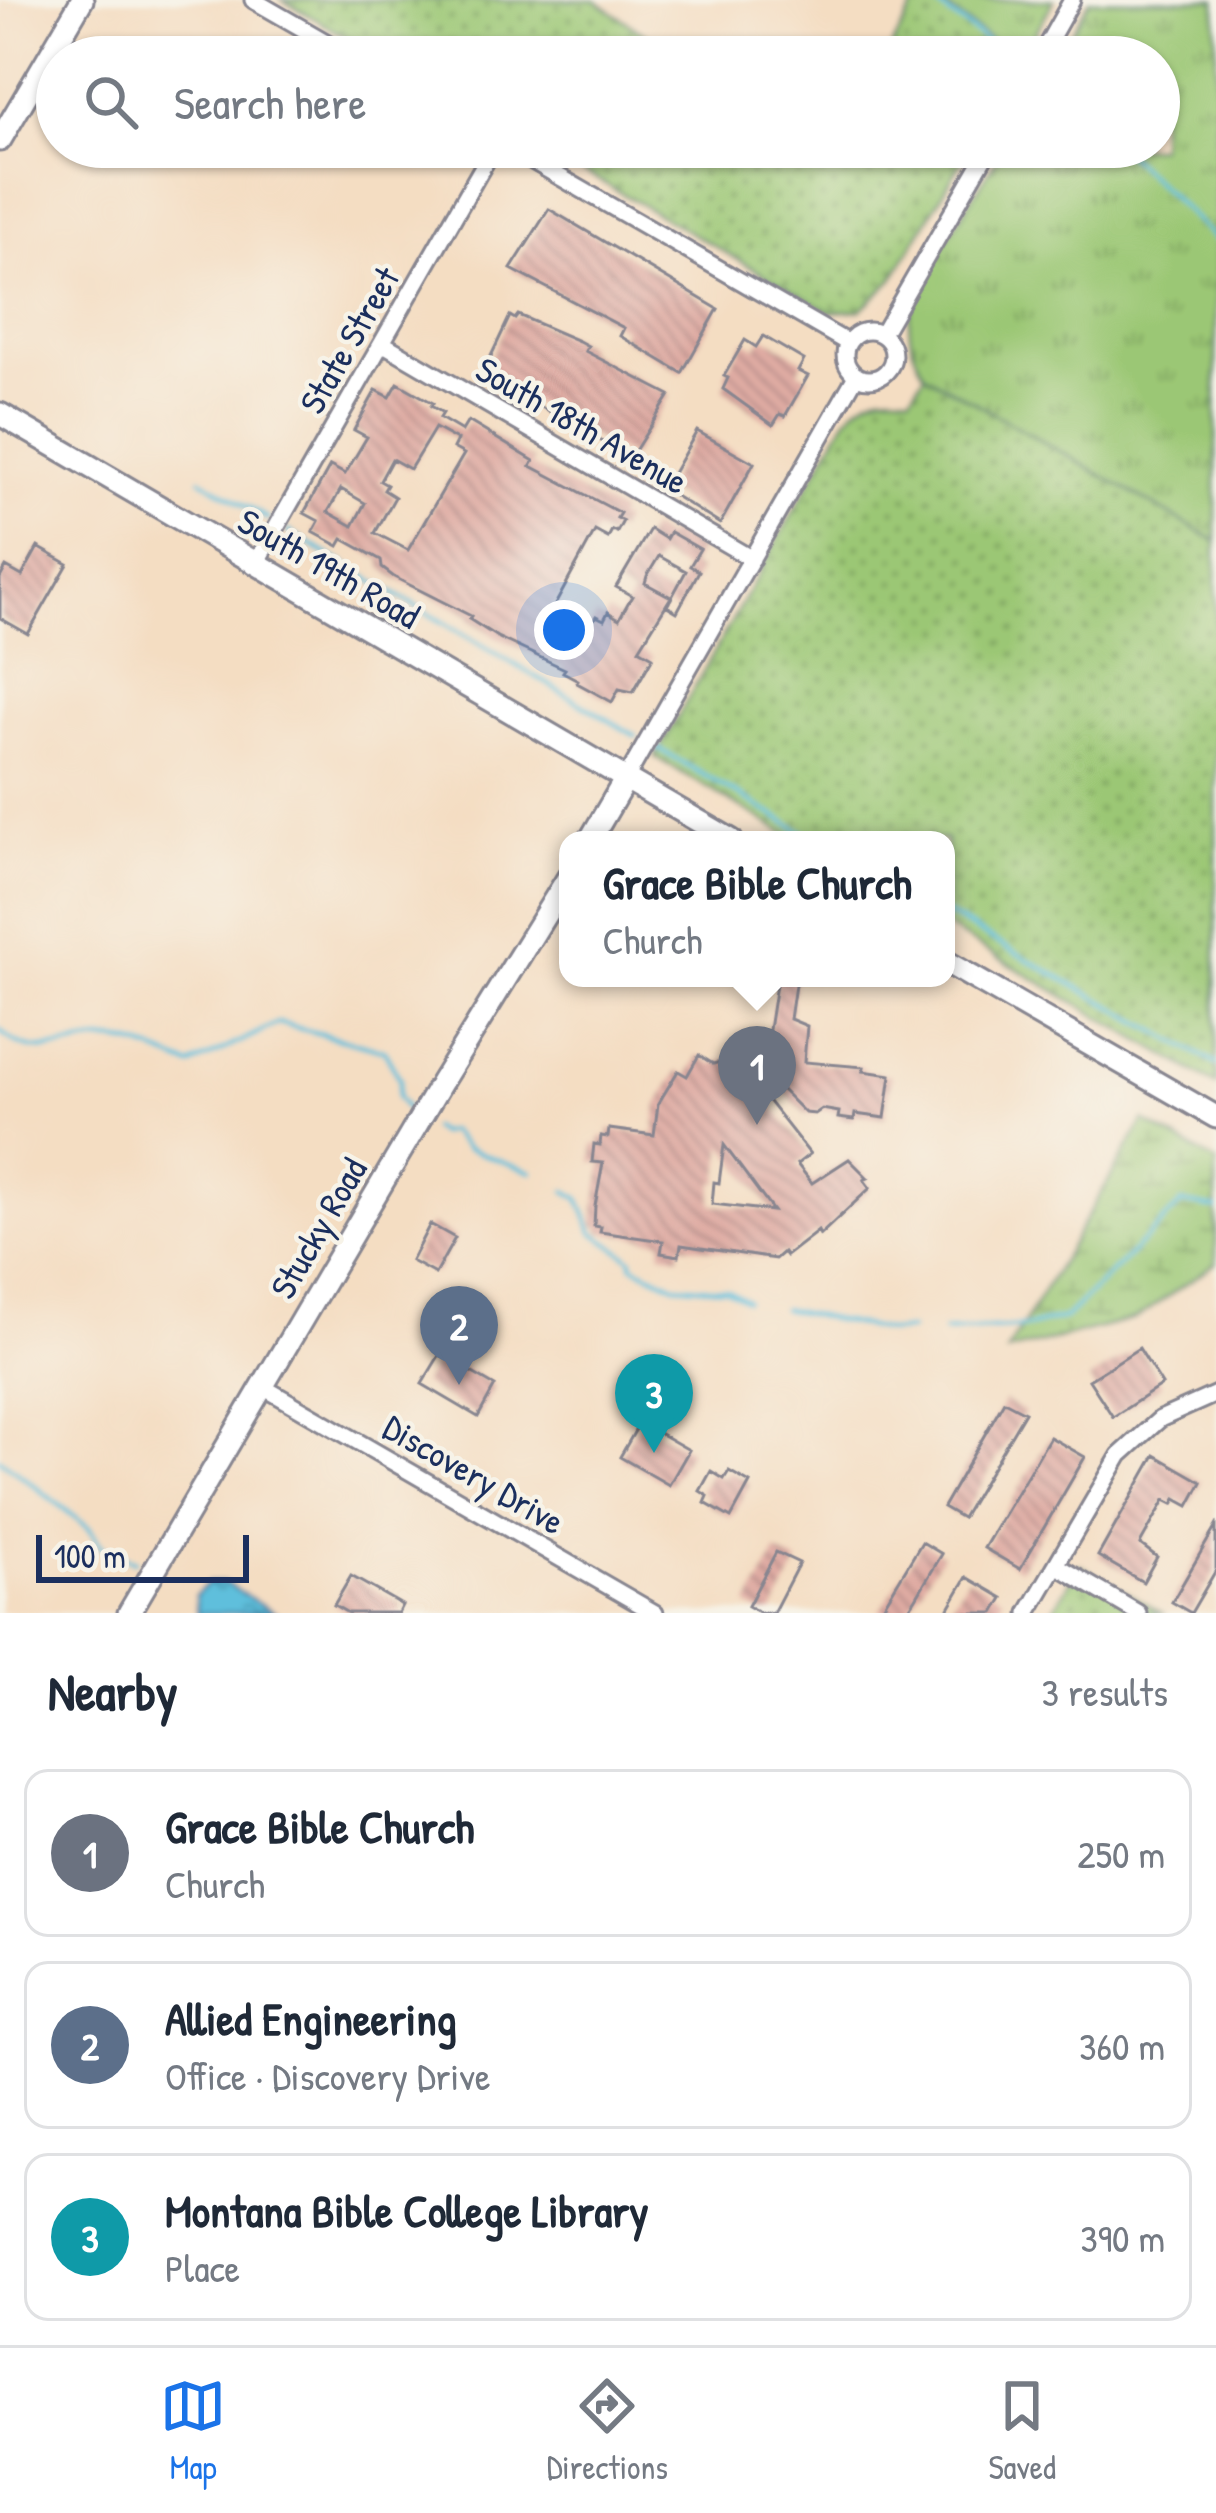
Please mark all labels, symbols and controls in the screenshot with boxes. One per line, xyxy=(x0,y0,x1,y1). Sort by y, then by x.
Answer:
search box xyxy=(36,36,1180,168)
icon: search xyxy=(78,69,144,135)
text: Search here xyxy=(174,72,366,133)
street label: State Street xyxy=(287,257,411,422)
street label: South 18th Avenue xyxy=(467,344,697,505)
street label: South 19th Road xyxy=(229,496,429,639)
your location xyxy=(534,600,594,660)
popup xyxy=(559,831,955,987)
text: Grace Bible Church xyxy=(602,852,912,913)
text: Church xyxy=(602,913,702,966)
pin: 1 xyxy=(718,1026,796,1125)
street label: Stucky Road xyxy=(258,1148,377,1307)
pin: 2 xyxy=(420,1286,498,1385)
pin: 3 xyxy=(615,1354,693,1453)
street label: Discovery Drive xyxy=(375,1402,574,1545)
scale bar xyxy=(36,1529,249,1582)
text: 100 m xyxy=(54,1534,126,1578)
text: Nearby xyxy=(48,1657,178,1726)
text: 3 results xyxy=(1042,1665,1168,1718)
text: Grace Bible Church xyxy=(165,1796,474,1857)
text: 1 xyxy=(83,1827,97,1880)
text: 250 m xyxy=(1077,1827,1165,1880)
text: Church xyxy=(165,1857,265,1910)
text: Allied Engineering xyxy=(165,1988,457,2049)
text: 2 xyxy=(81,2019,99,2072)
text: 360 m xyxy=(1079,2019,1165,2072)
text: Office · Discovery Drive xyxy=(165,2049,490,2102)
text: Montana Bible College Library xyxy=(165,2180,648,2241)
text: 3 xyxy=(81,2211,99,2264)
text: 390 m xyxy=(1080,2211,1165,2264)
text: Place xyxy=(165,2241,240,2294)
tab: Map xyxy=(160,2373,226,2489)
tab: Directions xyxy=(547,2373,668,2489)
tab: Saved xyxy=(988,2373,1056,2489)

